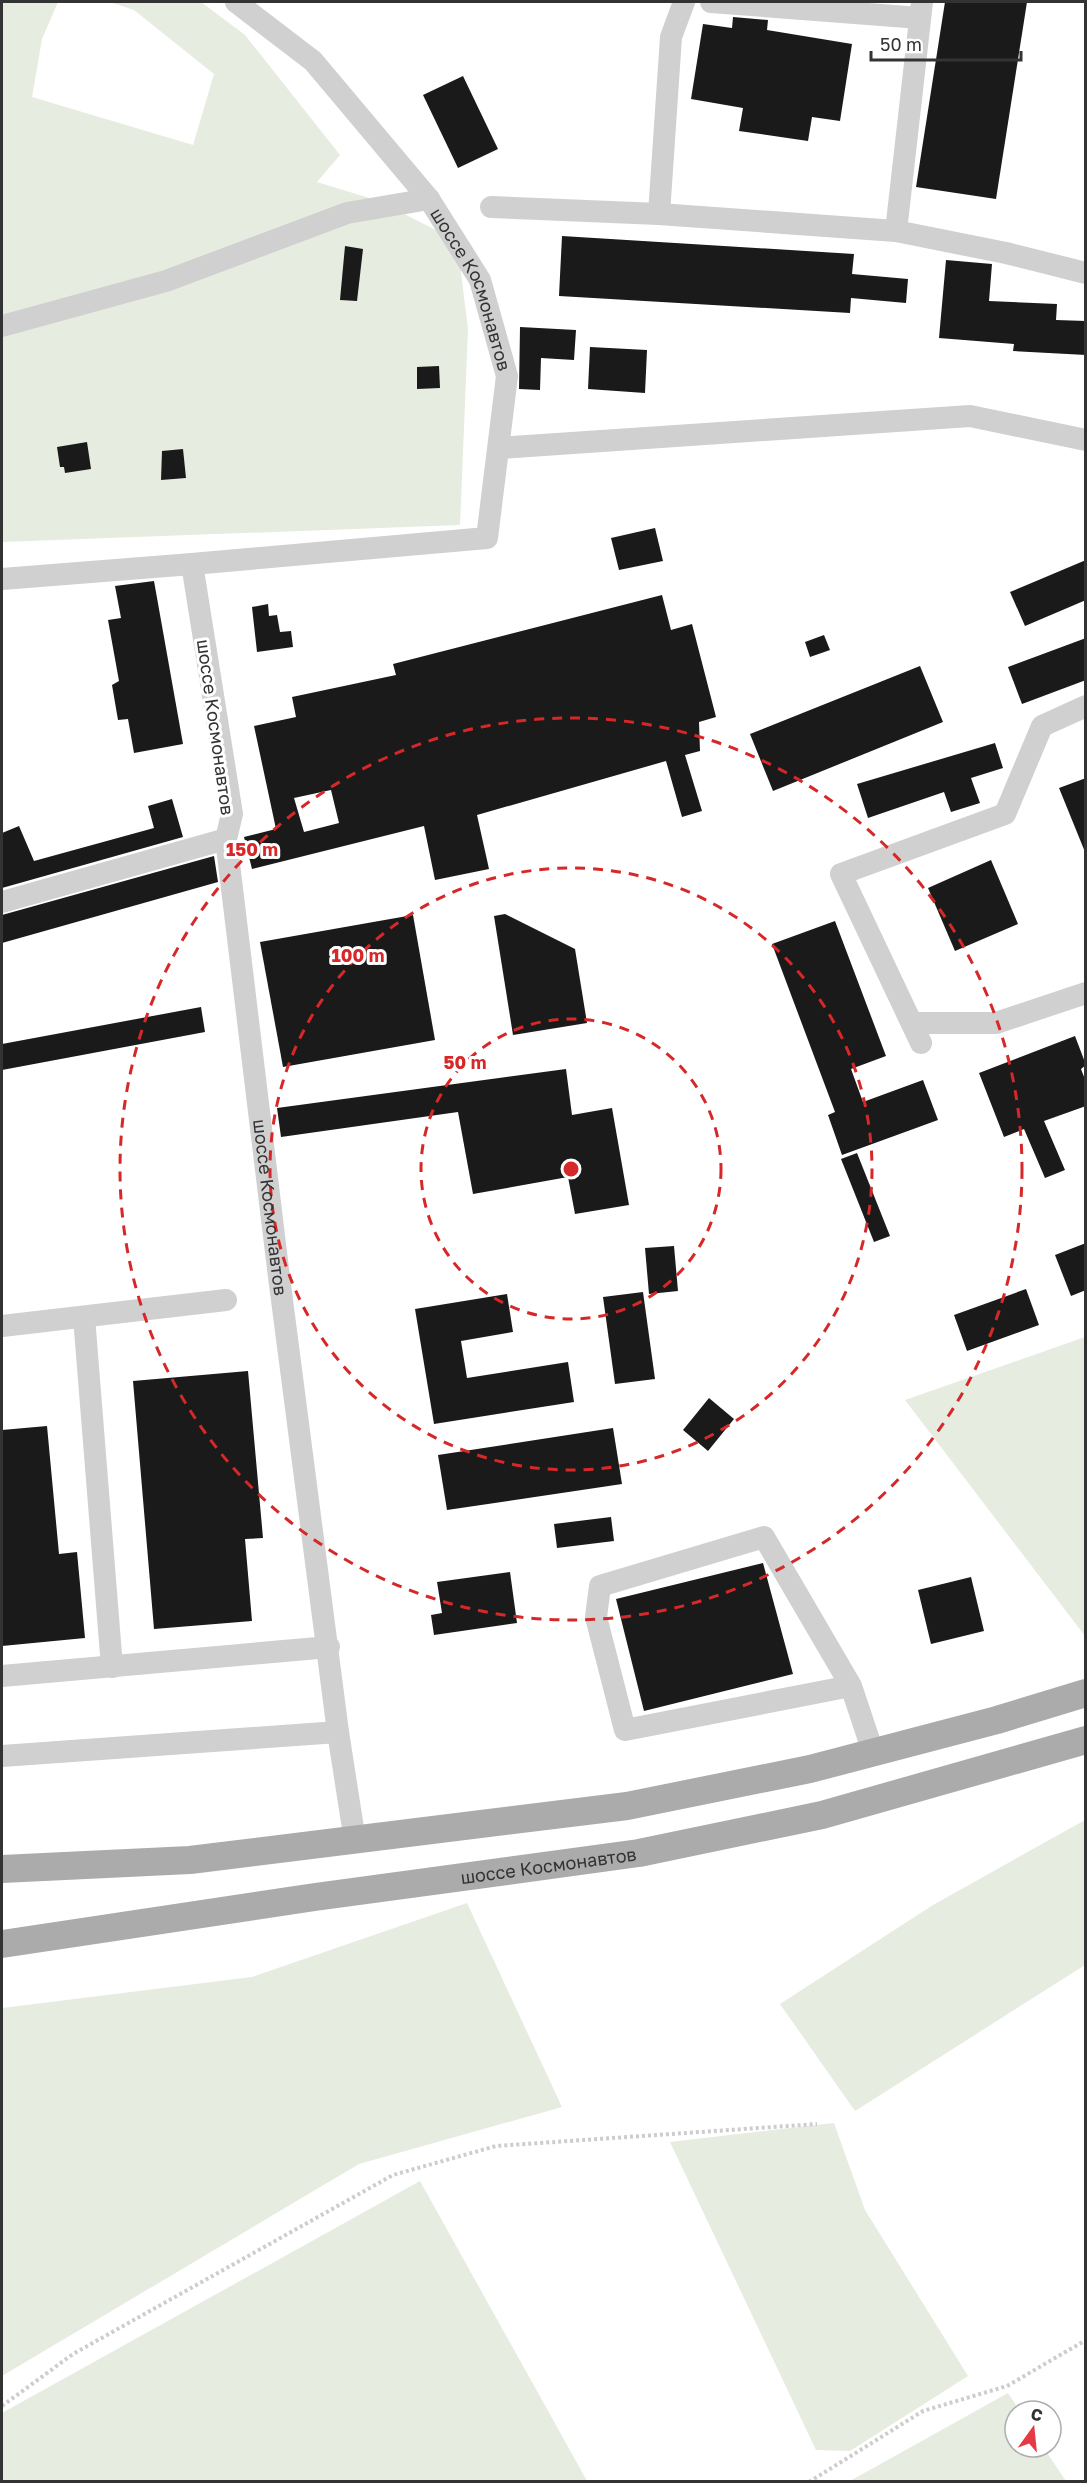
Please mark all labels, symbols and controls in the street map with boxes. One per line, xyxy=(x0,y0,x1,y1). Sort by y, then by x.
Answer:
scale bar xyxy=(871,24,1021,62)
text: 50 m xyxy=(880,33,922,55)
street label: шоссе Космонавтов xyxy=(426,203,516,373)
street label: шоссе Космонавтов xyxy=(193,638,239,816)
text: 150 m xyxy=(226,838,278,860)
text: 100 m xyxy=(332,944,384,966)
text: 50 m xyxy=(444,1051,486,1073)
street label: шоссе Космонавтов xyxy=(249,1118,292,1297)
centre of rings xyxy=(561,1159,581,1179)
street label: шоссе Космонавтов xyxy=(459,1842,638,1888)
north arrow xyxy=(1003,2399,1063,2459)
text: С xyxy=(1029,2403,1045,2426)

